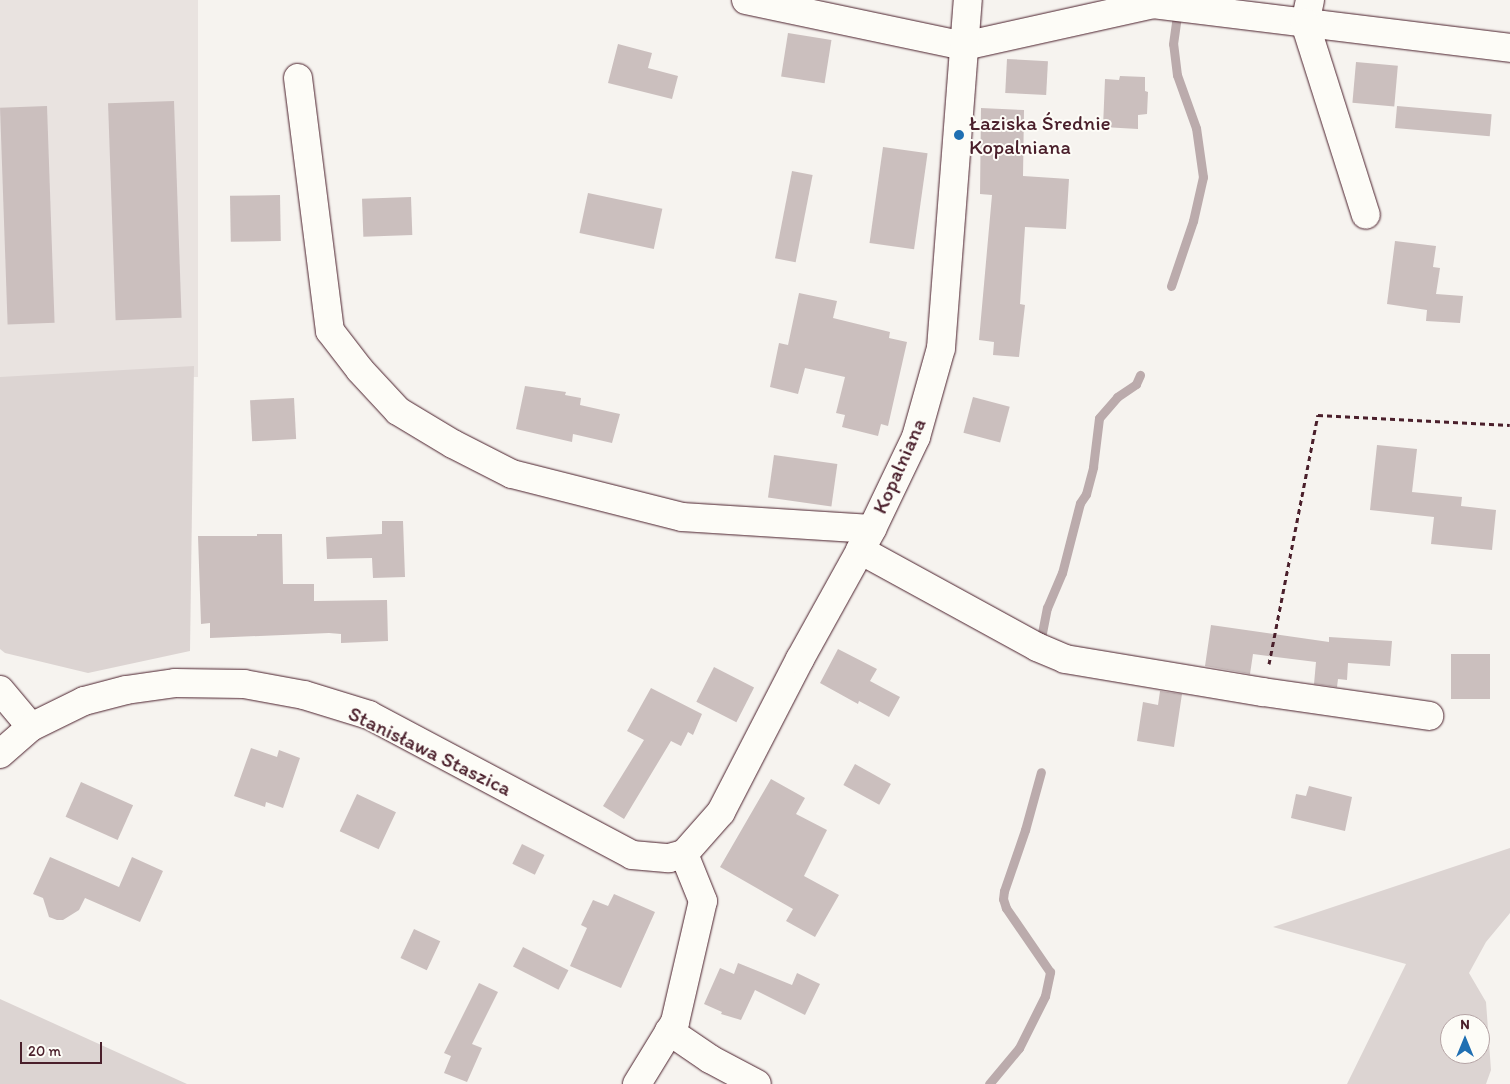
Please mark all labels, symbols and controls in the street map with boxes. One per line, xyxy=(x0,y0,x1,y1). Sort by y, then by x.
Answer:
place label: Łaziska Średnie Kopalniana xyxy=(969,110,1111,160)
marker: Łaziska Średnie Kopalniana xyxy=(953,129,965,141)
street label: Kopalniana xyxy=(867,414,931,518)
street label: Stanisława Staszica xyxy=(344,700,516,802)
north arrow xyxy=(1440,1014,1490,1064)
text: N xyxy=(1460,1016,1470,1033)
scale bar xyxy=(22,1032,105,1064)
text: 20 m xyxy=(28,1042,61,1060)

